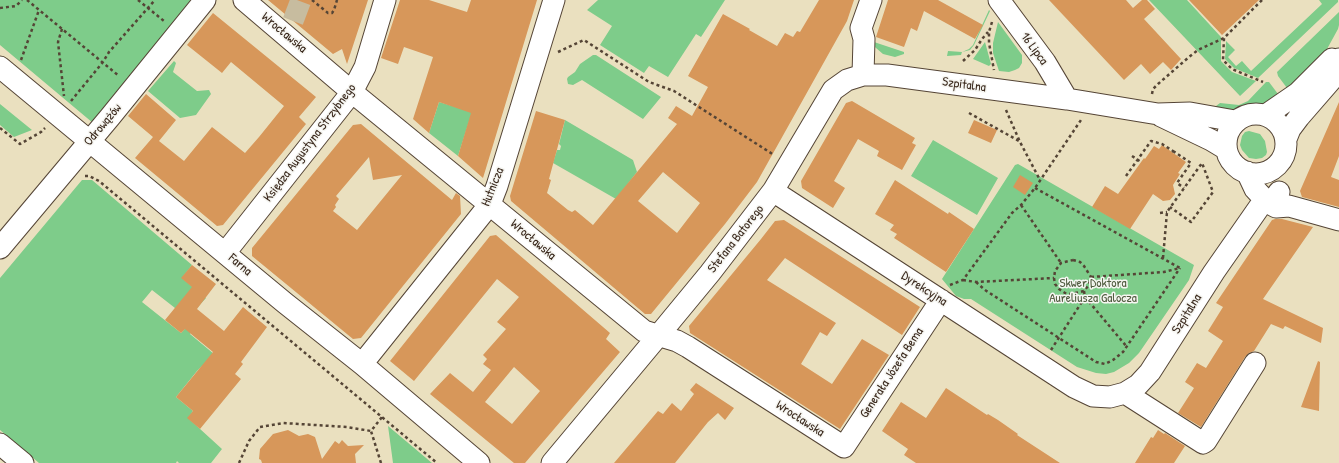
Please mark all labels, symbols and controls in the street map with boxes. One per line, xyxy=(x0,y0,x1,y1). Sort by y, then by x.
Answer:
street label: Wrocławska xyxy=(258,9,310,57)
street label: 16 Lipca xyxy=(1017,30,1051,68)
street label: Szpitalna xyxy=(941,74,987,96)
street label: Księdza Augustyna Strzybnego xyxy=(260,81,360,205)
street label: Odrowążów xyxy=(81,101,125,149)
street label: Hutnicza xyxy=(478,165,508,209)
street label: Stefana Batorego xyxy=(705,202,767,276)
street label: Wrocławska xyxy=(507,216,559,264)
street label: Farna xyxy=(225,251,255,279)
street label: Dyrekcyjna xyxy=(898,268,950,310)
park label: Skwer Doktora Aureliusza Galocza xyxy=(1049,276,1137,307)
street label: Szpitalna xyxy=(1169,291,1205,337)
street label: Generała Józefa Bema xyxy=(857,325,927,421)
street label: Wrocławska xyxy=(773,398,827,440)

